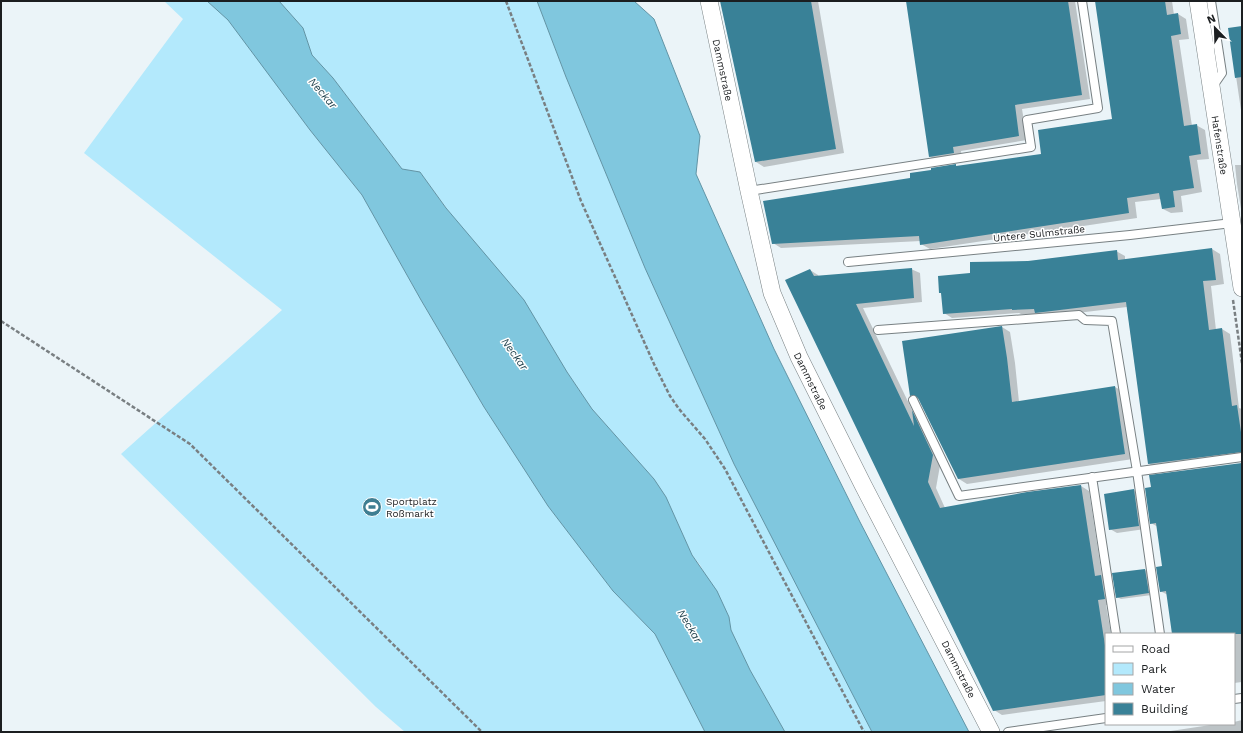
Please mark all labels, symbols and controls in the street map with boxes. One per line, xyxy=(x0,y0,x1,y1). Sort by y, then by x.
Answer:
north arrow xyxy=(1195,8,1235,48)
text: N xyxy=(1205,12,1218,27)
street label: Dammstraße xyxy=(711,38,734,102)
water label: Neckar xyxy=(306,75,340,112)
street label: Hafenstraße xyxy=(1209,115,1230,176)
street label: Untere Sulmstraße xyxy=(993,223,1086,244)
water label: Neckar xyxy=(499,336,531,374)
street label: Dammstraße xyxy=(792,351,829,412)
sports icon: Sportplatz Roßmarkt xyxy=(361,496,383,518)
place label: Sportplatz Roßmarkt xyxy=(386,496,437,519)
water label: Neckar xyxy=(675,607,705,646)
legend xyxy=(1105,633,1235,725)
street label: Dammstraße xyxy=(939,639,978,700)
text: Road xyxy=(1141,642,1170,656)
text: Park xyxy=(1141,662,1167,676)
text: Water xyxy=(1141,682,1176,696)
text: Building xyxy=(1141,702,1188,716)

